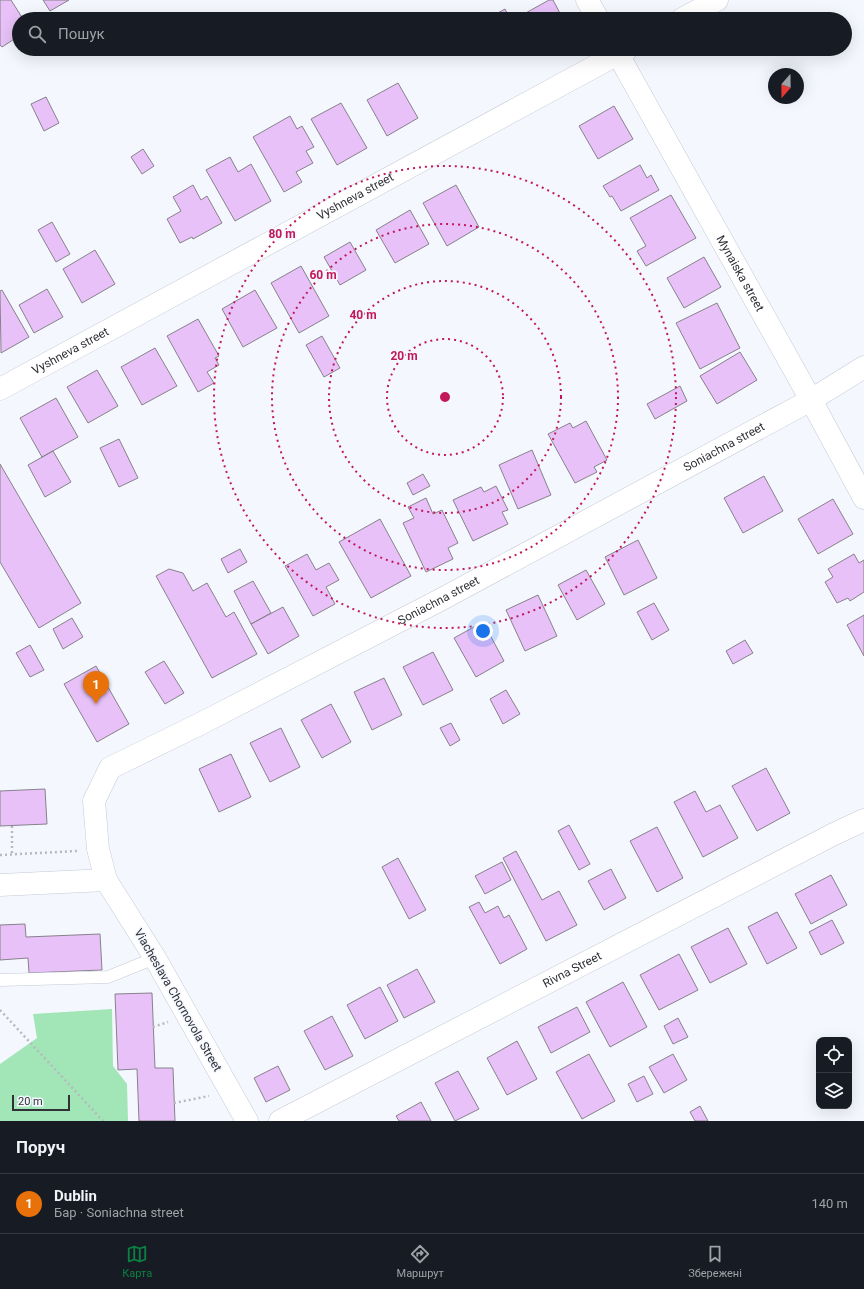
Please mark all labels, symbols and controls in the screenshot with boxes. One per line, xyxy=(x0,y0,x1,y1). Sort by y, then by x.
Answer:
search box xyxy=(12,12,852,56)
icon: search xyxy=(26,23,48,45)
text: Пошук xyxy=(58,25,105,43)
north arrow xyxy=(768,68,804,104)
street label: Vyshneva street xyxy=(314,170,396,223)
text: 80 m xyxy=(268,227,296,241)
street label: Mynaiska street xyxy=(713,233,767,314)
text: 60 m xyxy=(309,268,337,282)
text: 40 m xyxy=(349,308,377,322)
street label: Vyshneva street xyxy=(30,324,111,377)
text: 20 m xyxy=(390,349,418,363)
centre of rings xyxy=(438,390,452,404)
street label: Soniachna street xyxy=(681,419,767,474)
street label: Soniachna street xyxy=(396,573,482,628)
your location xyxy=(473,621,493,641)
pin: 1 xyxy=(83,671,109,704)
street label: Viacheslava Chornovola Street xyxy=(131,926,225,1074)
street label: Rivna Street xyxy=(540,949,604,991)
map controls xyxy=(816,1037,852,1109)
button: locate xyxy=(816,1037,852,1073)
button: layers xyxy=(816,1073,852,1109)
scale bar xyxy=(12,1093,70,1112)
text: 20 m xyxy=(18,1095,43,1108)
text: Поруч xyxy=(16,1137,65,1157)
text: Dublin xyxy=(54,1187,97,1205)
text: 1 xyxy=(25,1196,33,1211)
text: 140 m xyxy=(811,1196,848,1211)
text: Бар · Soniachna street xyxy=(54,1205,184,1220)
tab: Карта xyxy=(122,1243,152,1280)
tab: Маршрут xyxy=(397,1243,444,1280)
tab: Збережені xyxy=(688,1243,742,1280)

